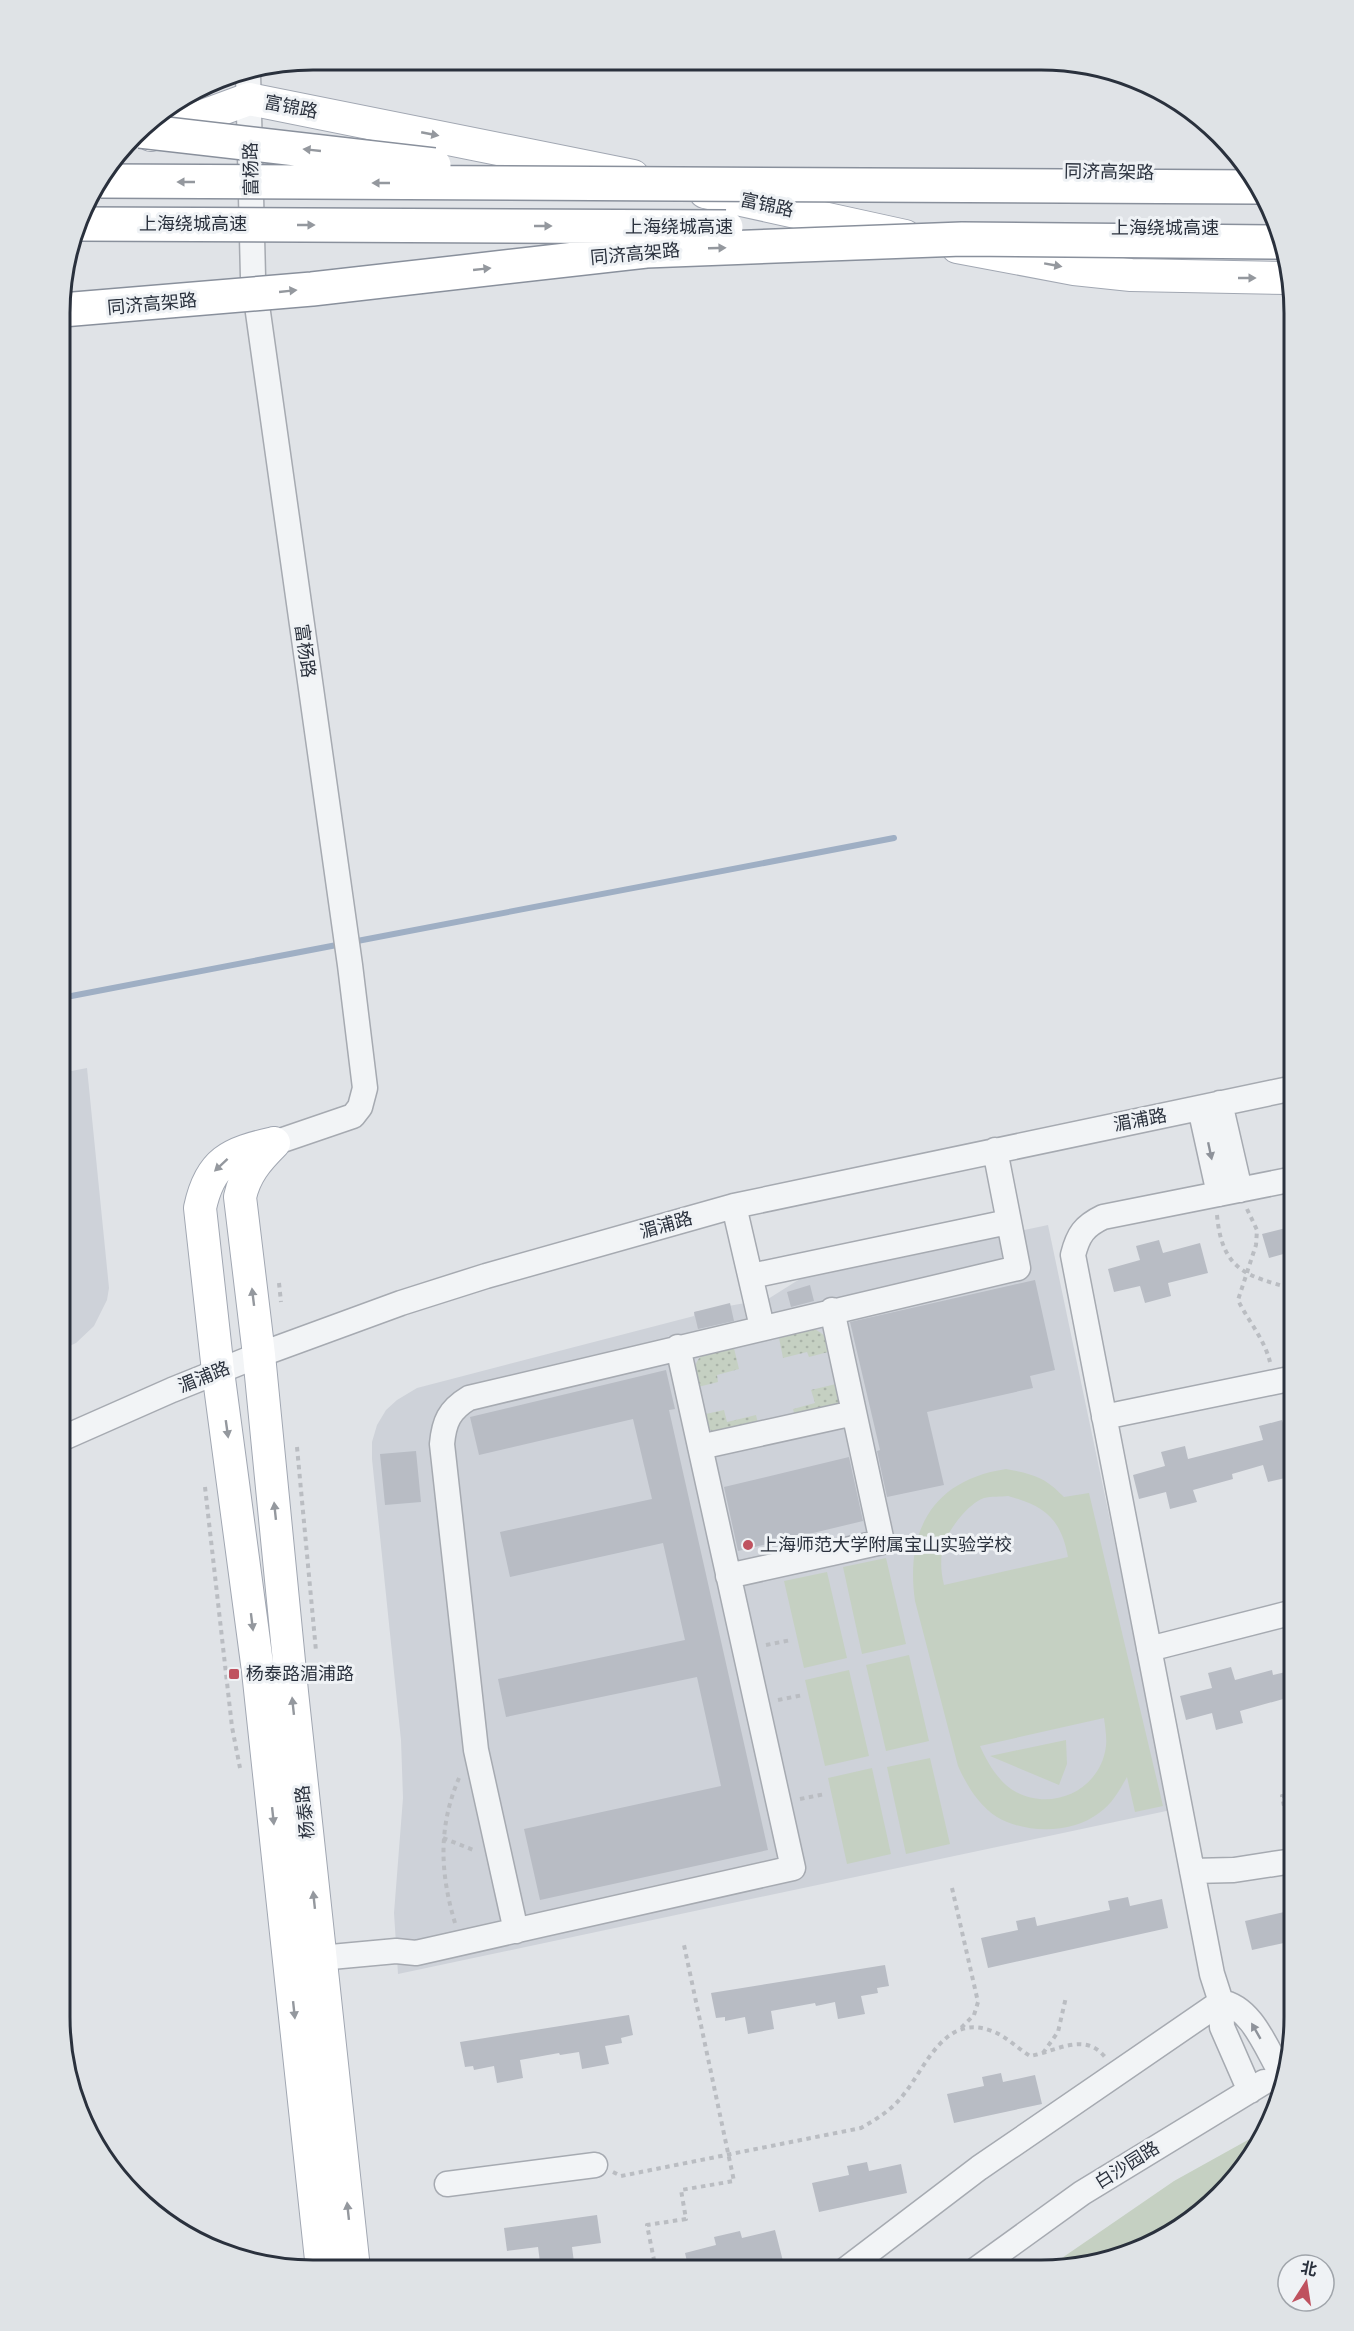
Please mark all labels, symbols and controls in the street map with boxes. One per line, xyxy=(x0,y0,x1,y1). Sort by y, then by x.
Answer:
street label: 富锦路 xyxy=(262,91,320,123)
one-way arrow xyxy=(421,130,440,139)
street label: 富杨路 xyxy=(240,142,262,196)
one-way arrow xyxy=(303,145,322,155)
street label: 同济高架路 xyxy=(1064,160,1154,184)
one-way arrow xyxy=(176,177,195,187)
one-way arrow xyxy=(371,178,390,188)
street label: 富锦路 xyxy=(738,189,796,221)
street label: 上海绕城高速 xyxy=(139,213,247,235)
street label: 上海绕城高速 xyxy=(625,216,733,238)
street label: 上海绕城高速 xyxy=(1111,217,1219,239)
one-way arrow xyxy=(296,220,315,230)
one-way arrow xyxy=(533,221,552,231)
street label: 同济高架路 xyxy=(589,239,681,269)
one-way arrow xyxy=(708,244,727,253)
one-way arrow xyxy=(1043,261,1062,270)
one-way arrow xyxy=(472,265,491,274)
one-way arrow xyxy=(1238,273,1257,283)
one-way arrow xyxy=(278,286,297,296)
street label: 同济高架路 xyxy=(106,289,198,319)
street label: 富杨路 xyxy=(290,623,320,679)
street label: 湄浦路 xyxy=(1111,1104,1169,1136)
one-way arrow xyxy=(1205,1141,1215,1160)
one-way arrow xyxy=(214,1158,228,1172)
street label: 湄浦路 xyxy=(637,1207,695,1243)
one-way arrow xyxy=(248,1287,257,1306)
street label: 湄浦路 xyxy=(175,1357,233,1397)
one-way arrow xyxy=(222,1419,231,1438)
one-way arrow xyxy=(270,1502,280,1521)
place label: 上海师范大学附属宝山实验学校 xyxy=(760,1534,1012,1556)
marker: 上海师范大学附属宝山实验学校 xyxy=(741,1538,755,1552)
one-way arrow xyxy=(247,1613,256,1632)
place label: 杨泰路湄浦路 xyxy=(246,1663,354,1685)
marker: 杨泰路湄浦路 xyxy=(227,1667,241,1681)
one-way arrow xyxy=(289,1696,298,1715)
street label: 杨泰路 xyxy=(291,1784,319,1840)
one-way arrow xyxy=(268,1807,278,1826)
one-way arrow xyxy=(309,1890,319,1909)
one-way arrow xyxy=(289,2000,299,2019)
one-way arrow xyxy=(1251,2022,1261,2039)
street label: 白沙园路 xyxy=(1091,2137,1163,2193)
one-way arrow xyxy=(343,2201,352,2220)
north arrow xyxy=(1276,2253,1336,2313)
text: 北 xyxy=(1299,2258,1319,2281)

